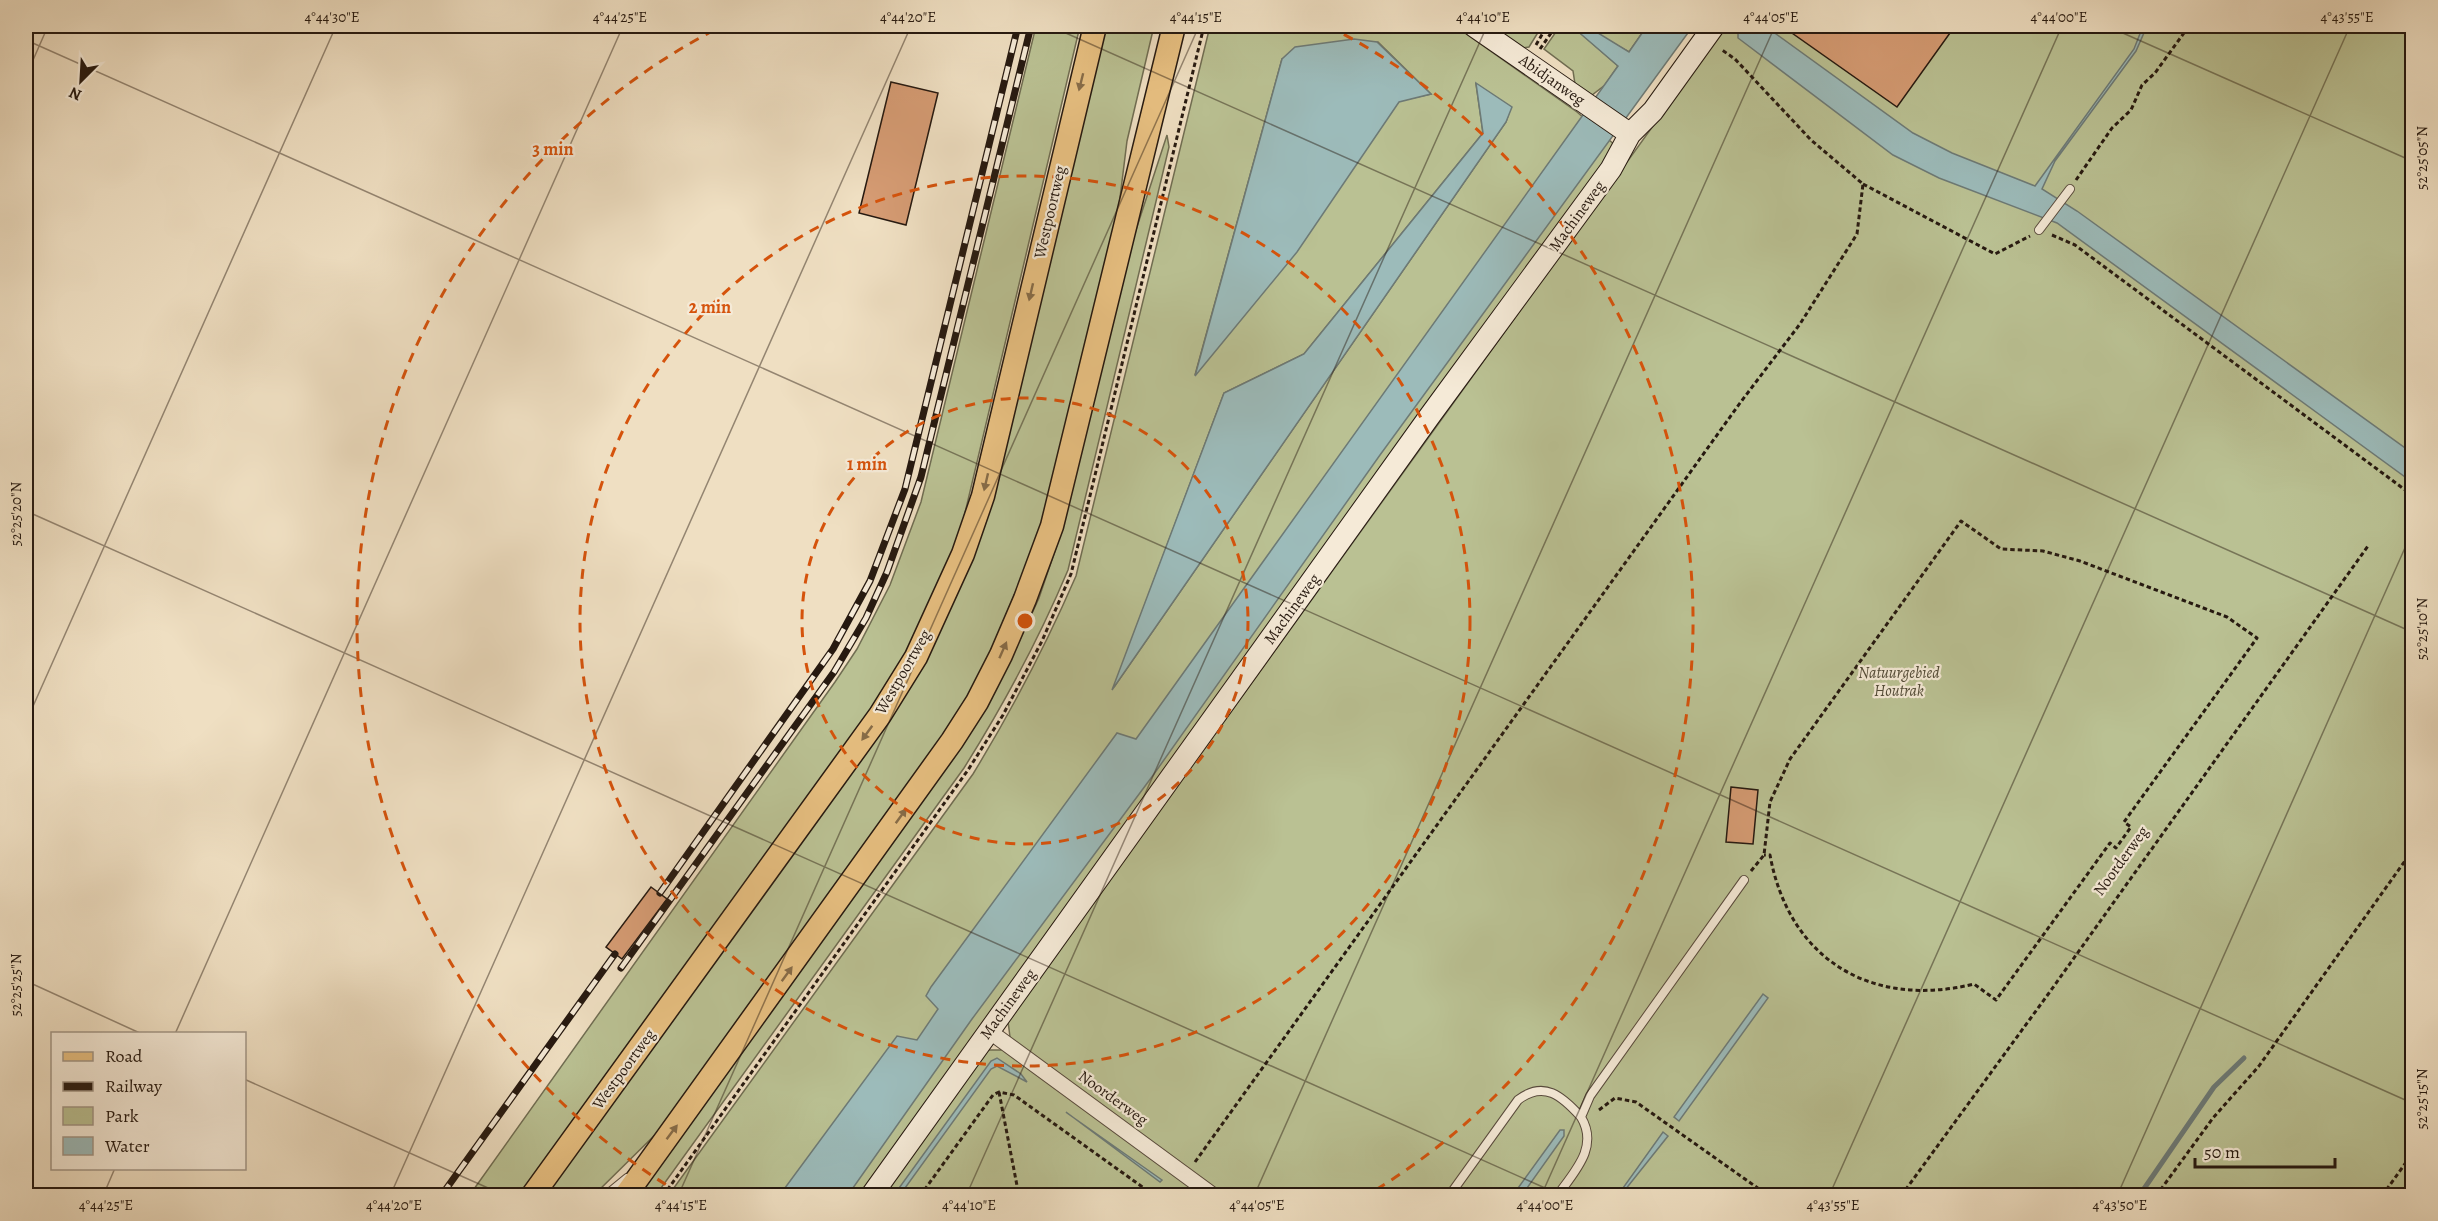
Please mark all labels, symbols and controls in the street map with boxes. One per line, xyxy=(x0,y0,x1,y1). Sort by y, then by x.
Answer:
text: 4°44'30"E xyxy=(304,7,360,27)
text: 4°44'25"E xyxy=(593,7,647,27)
text: 4°44'20"E xyxy=(880,7,936,27)
text: 4°44'15"E xyxy=(1170,7,1222,27)
text: 4°44'10"E xyxy=(1456,7,1510,27)
text: 4°44'05"E xyxy=(1743,7,1799,27)
text: 4°44'00"E xyxy=(2031,7,2087,27)
text: 4°43'55"E xyxy=(2320,7,2374,27)
street label: Abidjanweg xyxy=(1514,49,1590,111)
north arrow xyxy=(51,51,111,111)
one-way arrow xyxy=(1076,73,1086,92)
text: N xyxy=(65,81,85,106)
text: 52°25'05"N xyxy=(2412,126,2432,190)
text: 3 min xyxy=(532,137,574,161)
street label: Westpoortweg xyxy=(1028,164,1071,261)
street label: Machineweg xyxy=(1544,176,1610,256)
one-way arrow xyxy=(1026,283,1036,302)
text: 2 min xyxy=(689,295,731,319)
text: 1 min xyxy=(847,452,887,476)
one-way arrow xyxy=(981,473,991,491)
text: 52°25'20"N xyxy=(6,481,26,546)
street label: Machineweg xyxy=(1259,569,1325,649)
text: 52°25'10"N xyxy=(2412,597,2432,660)
centre of rings xyxy=(1015,611,1035,631)
street label: Westpoortweg xyxy=(869,626,936,719)
one-way arrow xyxy=(998,641,1007,658)
park label: Natuurgebied Houtrak xyxy=(1858,662,1940,702)
one-way arrow xyxy=(861,724,873,740)
one-way arrow xyxy=(895,808,907,824)
street label: Noorderweg xyxy=(2088,822,2154,900)
text: 52°25'25"N xyxy=(6,953,26,1017)
street label: Machineweg xyxy=(975,964,1041,1044)
one-way arrow xyxy=(781,966,793,982)
street label: Westpoortweg xyxy=(587,1024,661,1114)
legend xyxy=(51,1032,246,1170)
text: Road xyxy=(105,1044,143,1068)
street label: Noorderweg xyxy=(1074,1065,1152,1131)
text: 52°25'15"N xyxy=(2412,1068,2432,1130)
text: Railway xyxy=(105,1074,163,1098)
text: Park xyxy=(105,1104,139,1128)
one-way arrow xyxy=(666,1124,678,1139)
scale bar xyxy=(2195,1131,2334,1169)
text: Water xyxy=(104,1134,150,1158)
text: 50 m xyxy=(2204,1140,2240,1164)
text: 4°44'25"E xyxy=(79,1195,133,1215)
text: 4°44'20"E xyxy=(366,1195,422,1215)
text: 4°44'15"E xyxy=(655,1195,707,1215)
text: 4°44'10"E xyxy=(942,1195,996,1215)
text: 4°44'05"E xyxy=(1229,1195,1285,1215)
text: 4°44'00"E xyxy=(1517,1195,1573,1215)
text: 4°43'55"E xyxy=(1806,1195,1860,1215)
text: 4°43'50"E xyxy=(2093,1195,2147,1215)

